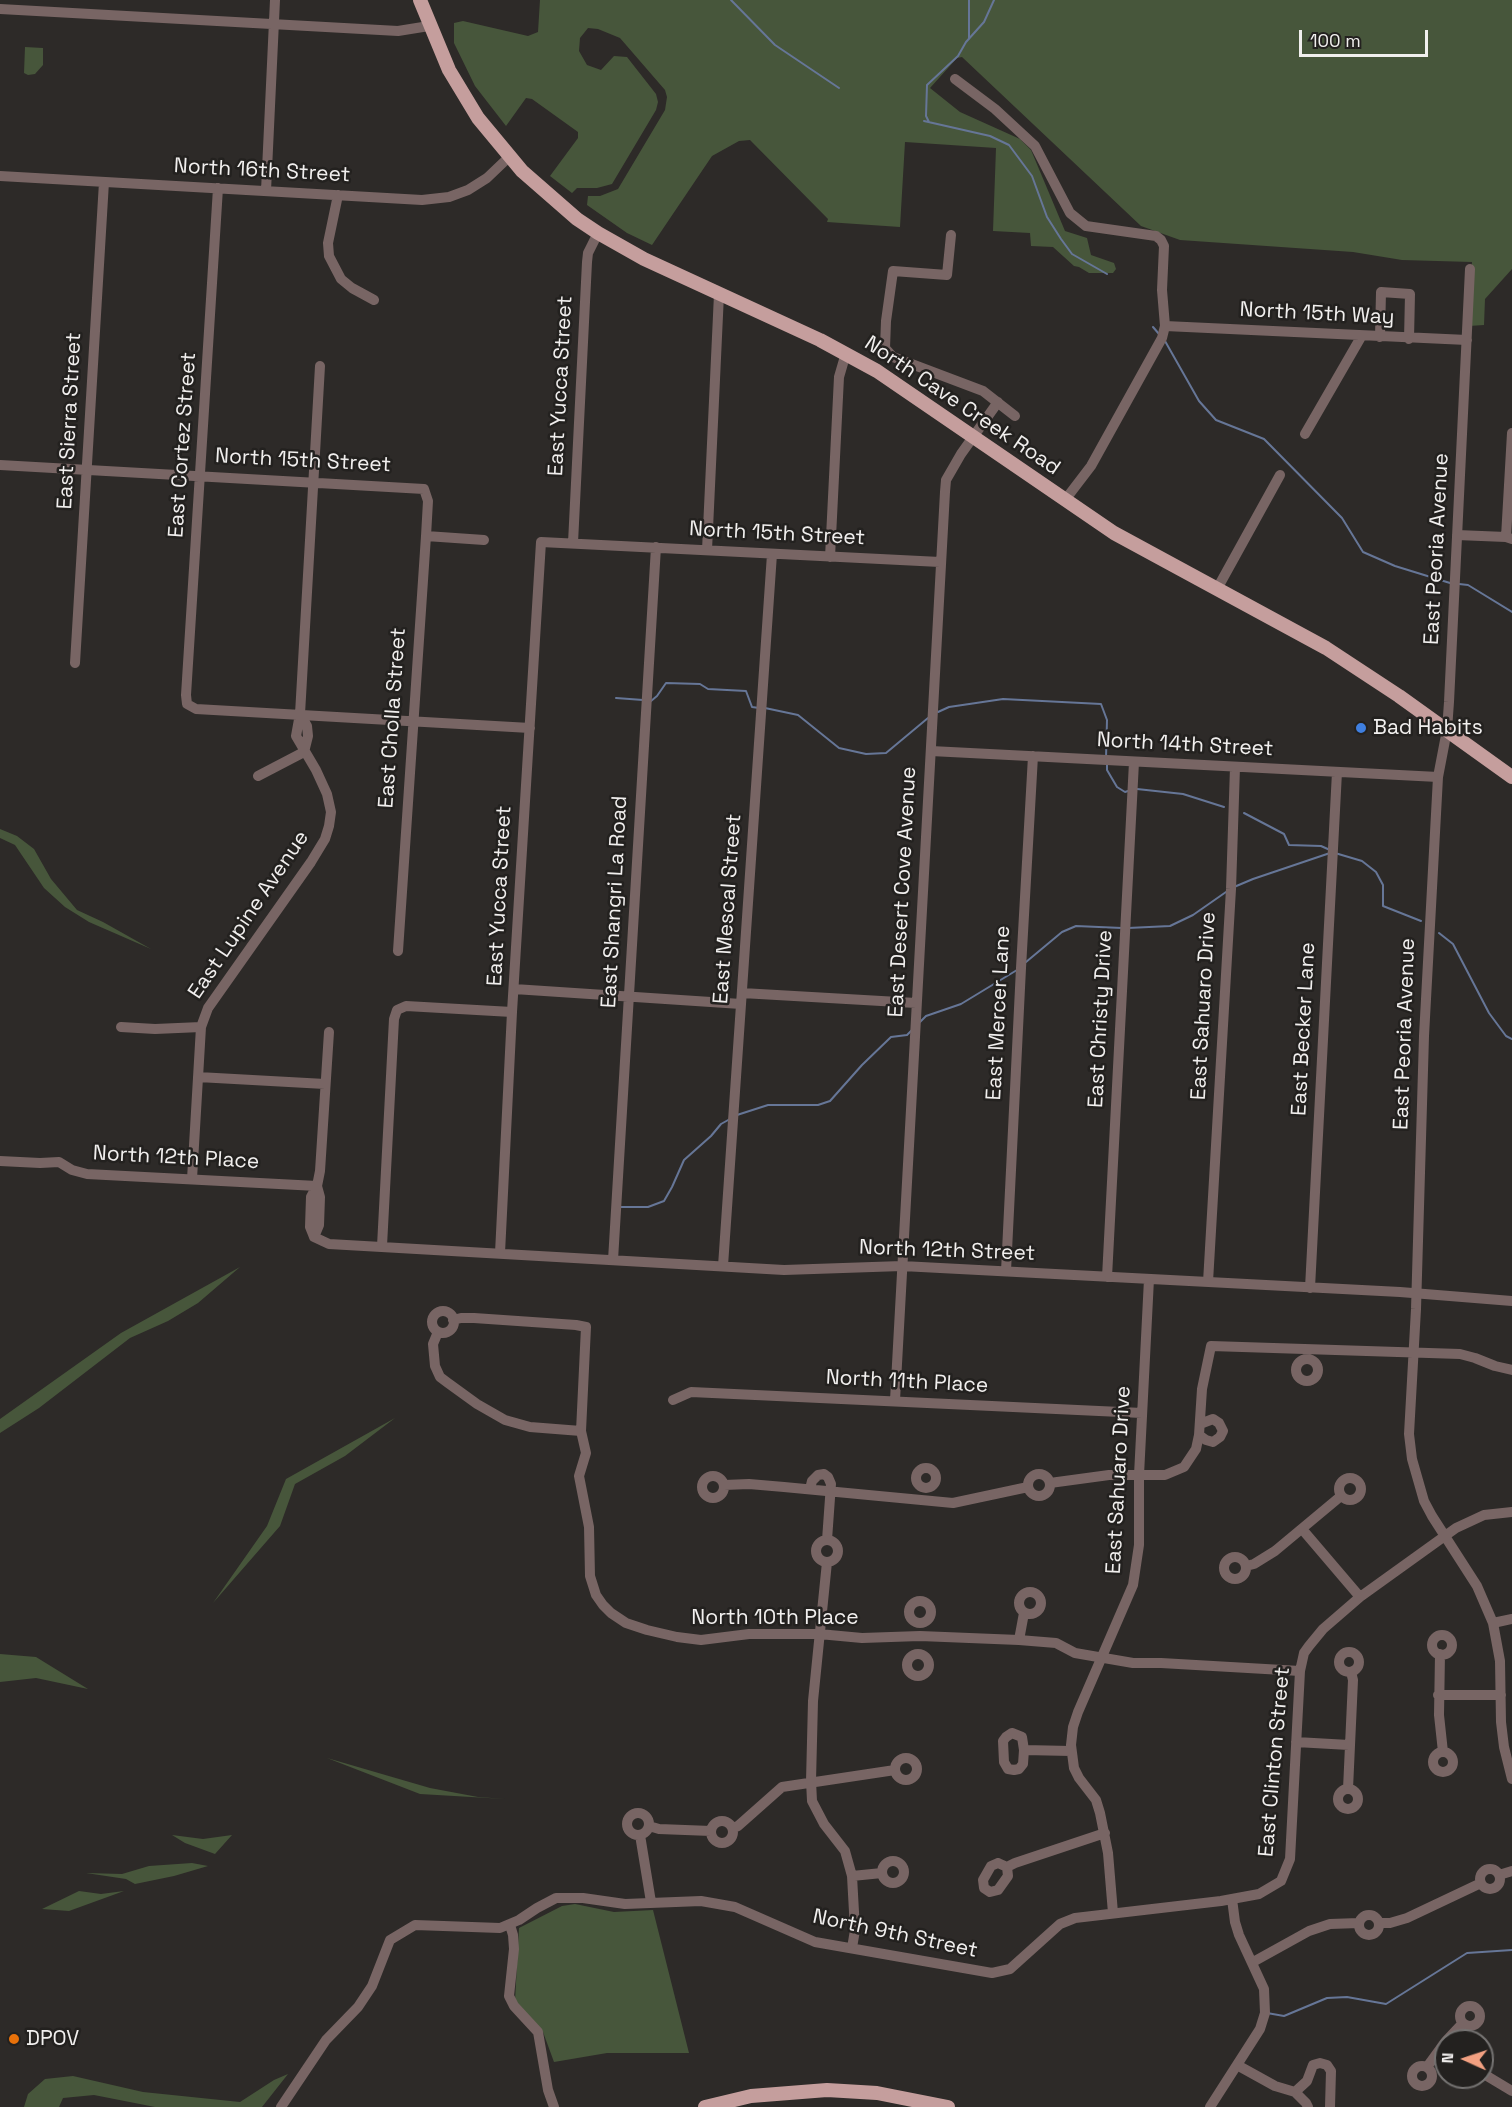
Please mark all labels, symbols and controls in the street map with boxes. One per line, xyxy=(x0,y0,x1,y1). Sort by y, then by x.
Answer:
scale bar xyxy=(1302,18,1431,56)
text: 100 m xyxy=(1310,29,1361,52)
street label: North 16th Street xyxy=(173,154,351,188)
street label: East Yucca Street xyxy=(544,295,578,477)
street label: North 15th Way xyxy=(1239,297,1395,331)
street label: North Cave Creek Road xyxy=(859,331,1065,481)
street label: East Sierra Street xyxy=(53,332,87,510)
street label: East Cortez Street xyxy=(164,351,202,539)
street label: North 15th Street xyxy=(214,444,392,478)
street label: East Peoria Avenue xyxy=(1419,452,1455,646)
street label: North 15th Street xyxy=(688,517,866,551)
street label: East Cholla Street xyxy=(374,627,412,809)
place label: Bad Habits xyxy=(1373,715,1483,741)
marker: Bad Habits xyxy=(1354,721,1368,735)
street label: North 14th Street xyxy=(1096,728,1274,762)
street label: East Desert Cove Avenue xyxy=(884,766,922,1018)
street label: East Shangri La Road xyxy=(597,795,633,1009)
street label: East Yucca Street xyxy=(483,805,517,987)
street label: East Mescal Street xyxy=(709,813,747,1005)
street label: East Lupine Avenue xyxy=(183,826,315,1004)
street label: East Sahuaro Drive xyxy=(1186,911,1222,1101)
street label: East Mercer Lane xyxy=(982,925,1016,1101)
street label: East Christy Drive xyxy=(1084,929,1118,1109)
street label: East Peoria Avenue xyxy=(1389,938,1421,1130)
street label: East Becker Lane xyxy=(1287,942,1321,1116)
street label: North 12th Place xyxy=(92,1141,260,1175)
street label: North 12th Street xyxy=(858,1235,1036,1267)
street label: North 11th Place xyxy=(825,1365,989,1399)
street label: East Sahuaro Drive xyxy=(1101,1385,1137,1575)
street label: North 10th Place xyxy=(691,1605,859,1631)
street label: East Clinton Street xyxy=(1254,1666,1296,1858)
street label: North 9th Street xyxy=(810,1904,980,1964)
place label: DPOV xyxy=(26,2026,79,2052)
north arrow xyxy=(1434,2029,1494,2089)
marker: DPOV xyxy=(7,2032,21,2046)
text: N xyxy=(1437,2052,1458,2064)

